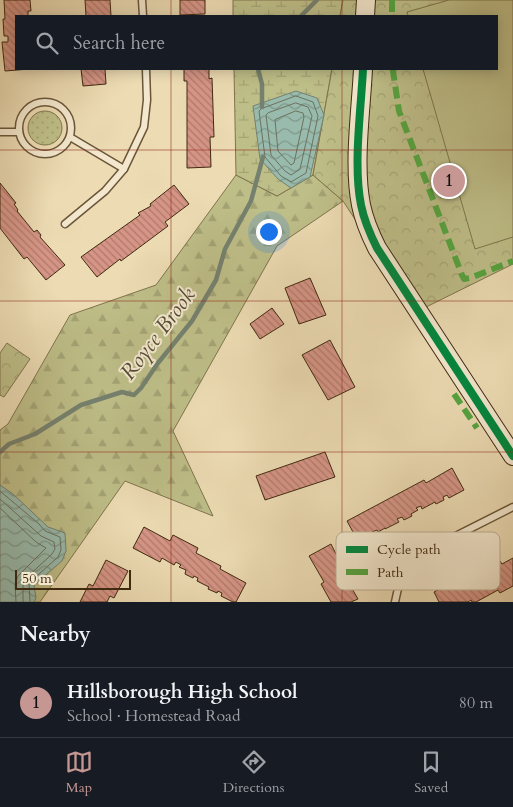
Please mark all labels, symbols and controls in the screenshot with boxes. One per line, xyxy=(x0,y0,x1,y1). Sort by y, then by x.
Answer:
search box xyxy=(15,15,498,70)
icon: search xyxy=(33,29,61,57)
text: Search here xyxy=(73,30,165,56)
pin: 1 xyxy=(433,162,465,200)
your location xyxy=(256,219,282,245)
water label: Royce Brook xyxy=(113,281,203,386)
legend xyxy=(336,532,500,590)
text: Cycle path xyxy=(377,540,441,559)
text: Path xyxy=(377,563,404,582)
scale bar xyxy=(15,567,131,590)
text: 50 m xyxy=(22,569,52,588)
text: Nearby xyxy=(20,620,91,649)
text: Hillsborough High School xyxy=(67,679,298,705)
text: 1 xyxy=(32,692,40,714)
text: 80 m xyxy=(459,692,493,714)
text: School · Homestead Road xyxy=(67,705,241,727)
tab: Map xyxy=(65,748,93,797)
tab: Directions xyxy=(223,748,284,797)
tab: Saved xyxy=(414,748,448,797)

